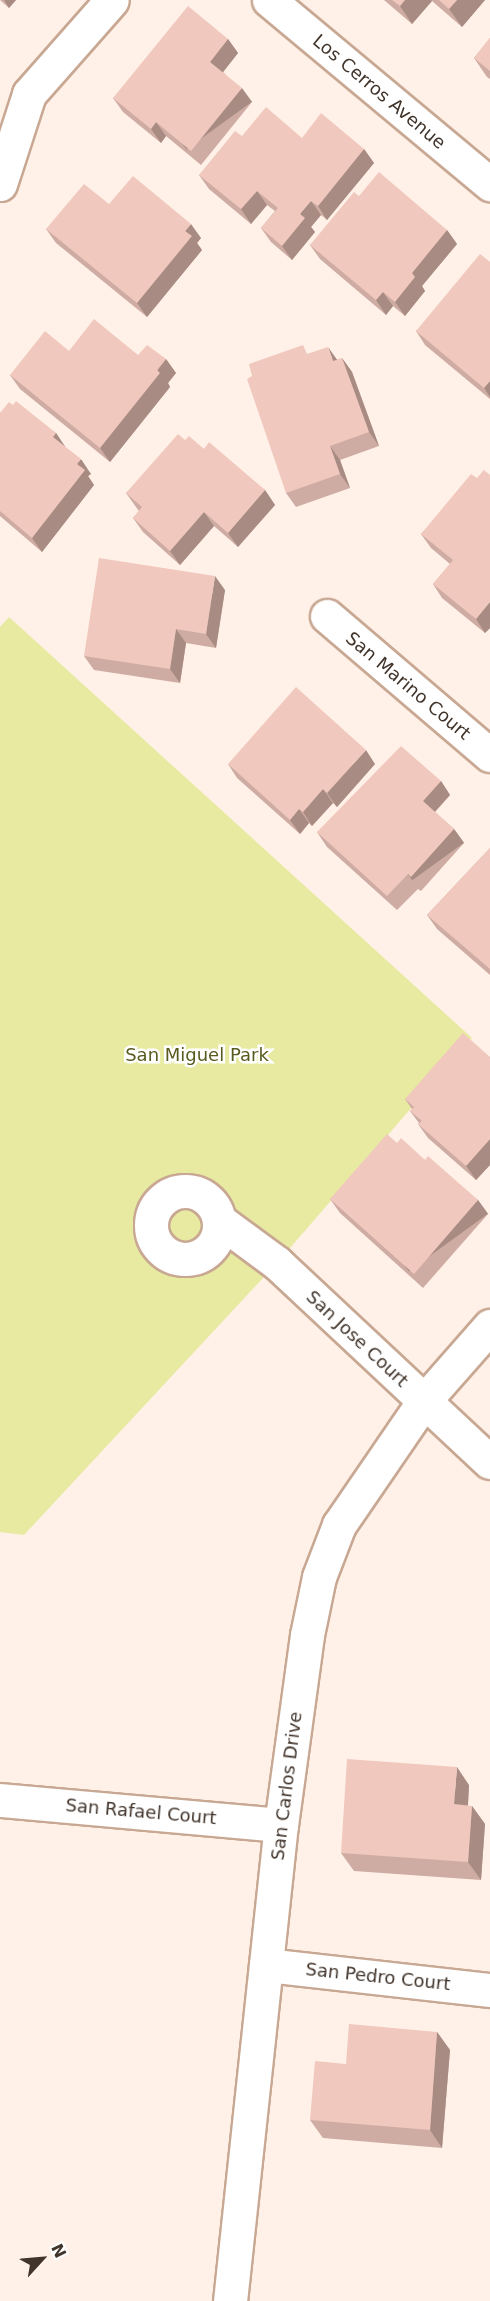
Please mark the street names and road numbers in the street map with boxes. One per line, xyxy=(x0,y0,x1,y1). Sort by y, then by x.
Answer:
street label: Los Cerros Avenue xyxy=(308,30,450,154)
street label: San Marino Court xyxy=(341,628,475,744)
street label: San Jose Court xyxy=(302,1286,412,1392)
street label: San Carlos Drive xyxy=(267,1710,307,1862)
street label: San Rafael Court xyxy=(65,1795,217,1829)
street label: San Pedro Court xyxy=(305,1959,451,1995)

